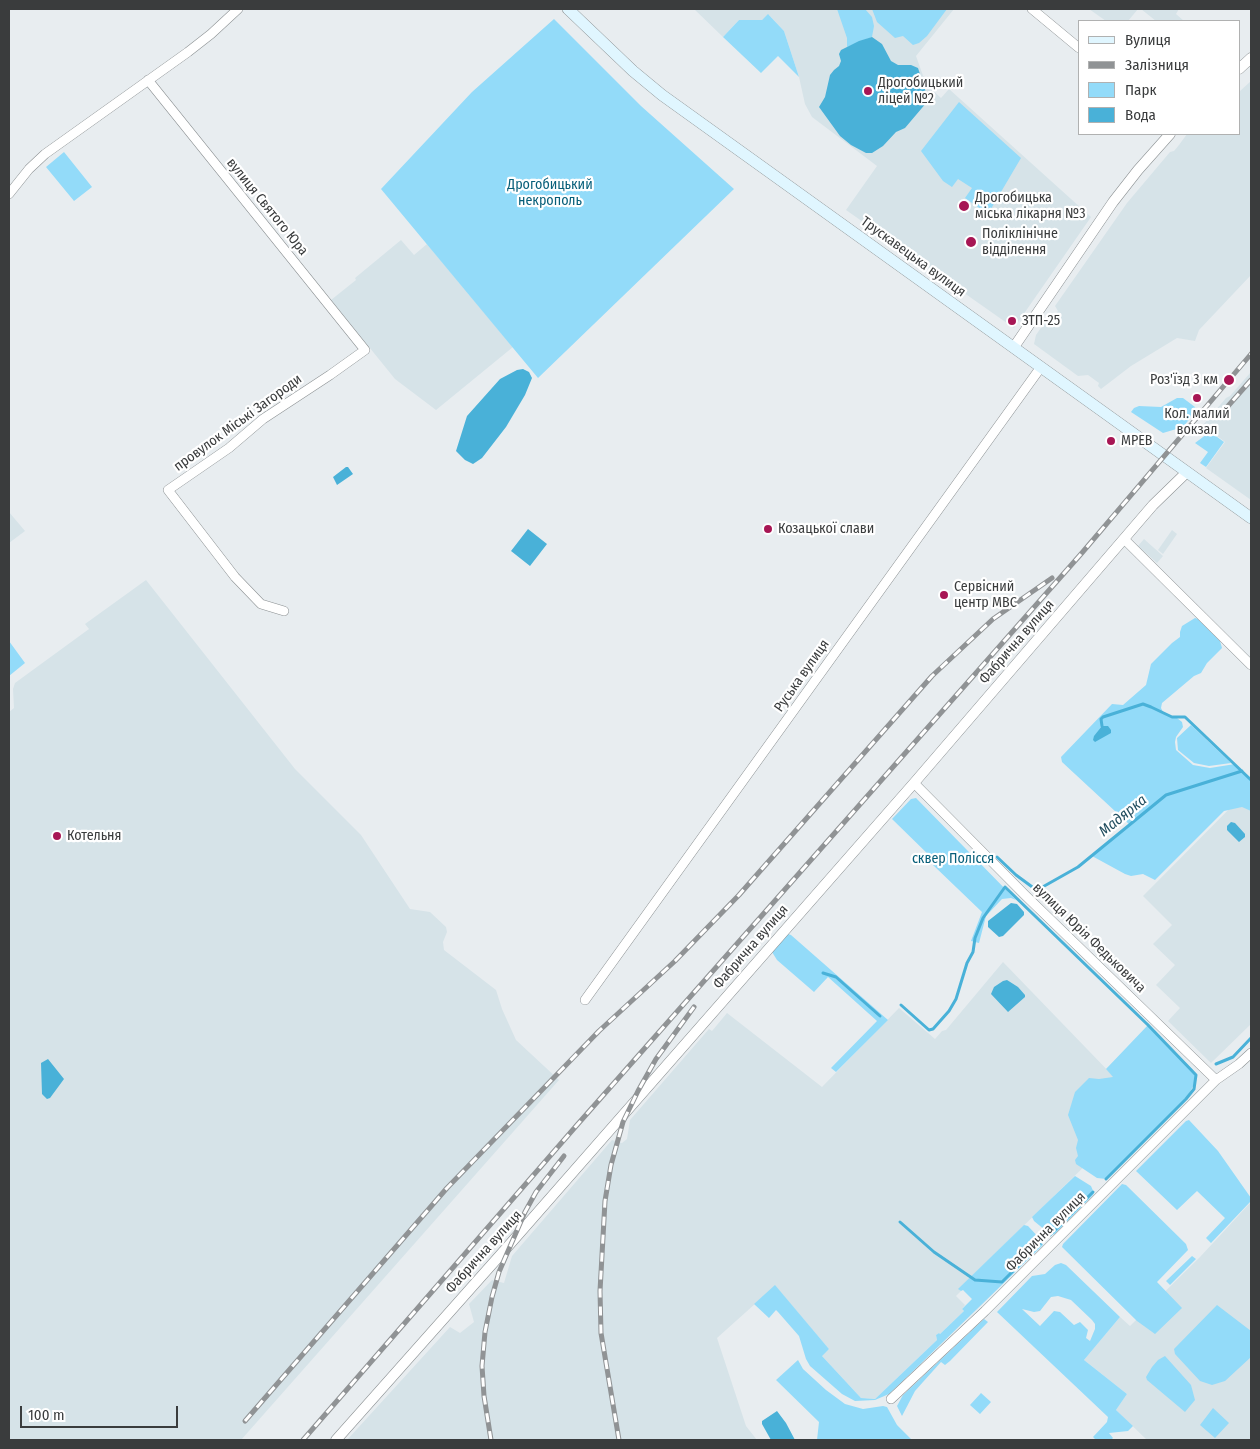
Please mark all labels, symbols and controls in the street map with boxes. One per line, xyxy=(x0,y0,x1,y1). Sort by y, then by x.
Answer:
legend xyxy=(1078,20,1240,135)
text: Вулиця xyxy=(1125,31,1171,49)
text: Залізниця xyxy=(1125,56,1189,74)
place label: Дрогобицький ліцей №2 xyxy=(878,75,963,108)
text: Парк xyxy=(1125,81,1156,99)
marker: Дрогобицький ліцей №2 xyxy=(862,85,874,97)
text: Вода xyxy=(1125,106,1156,124)
street label: вулиця Святого Юра xyxy=(223,155,311,259)
park label: Дрогобицький некрополь xyxy=(507,177,593,210)
place label: Дрогобицька міська лікарня №3 xyxy=(975,190,1086,222)
marker: Дрогобицька міська лікарня №3 xyxy=(957,199,971,213)
street label: Трускавецька вулиця xyxy=(857,213,969,301)
place label: Поліклінічне відділення xyxy=(982,226,1058,258)
marker: Поліклінічне відділення xyxy=(964,235,978,249)
place label: ЗТП-25 xyxy=(1022,313,1060,329)
marker: ЗТП-25 xyxy=(1006,315,1018,327)
street label: провулок Міські Загороди xyxy=(171,371,305,475)
place label: Роз'їзд 3 км xyxy=(1150,372,1218,388)
marker: Роз'їзд 3 км xyxy=(1222,373,1236,387)
marker: Кол. малий вокзал xyxy=(1191,392,1203,404)
place label: Кол. малий вокзал xyxy=(1164,406,1230,438)
place label: МРЕВ xyxy=(1121,433,1152,449)
marker: МРЕВ xyxy=(1105,435,1117,447)
place label: Козацької слави xyxy=(778,521,874,537)
marker: Козацької слави xyxy=(762,523,774,535)
place label: Сервісний центр МВС xyxy=(954,579,1017,612)
marker: Сервісний центр МВС xyxy=(938,589,950,601)
street label: Фабрична вулиця xyxy=(976,597,1058,687)
street label: Руська вулиця xyxy=(771,637,833,715)
water label: Мадярка xyxy=(1095,791,1151,841)
place label: Котельня xyxy=(67,828,122,844)
marker: Котельня xyxy=(51,830,63,842)
park label: сквер Полісся xyxy=(912,851,994,867)
street label: вулиця Юрія Федьковича xyxy=(1029,880,1149,996)
street label: Фабрична вулиця xyxy=(710,902,792,992)
street label: Фабрична вулиця xyxy=(1003,1189,1089,1275)
street label: Фабрична вулиця xyxy=(442,1207,526,1297)
scale bar xyxy=(22,1396,180,1428)
text: 100 m xyxy=(28,1406,65,1424)

